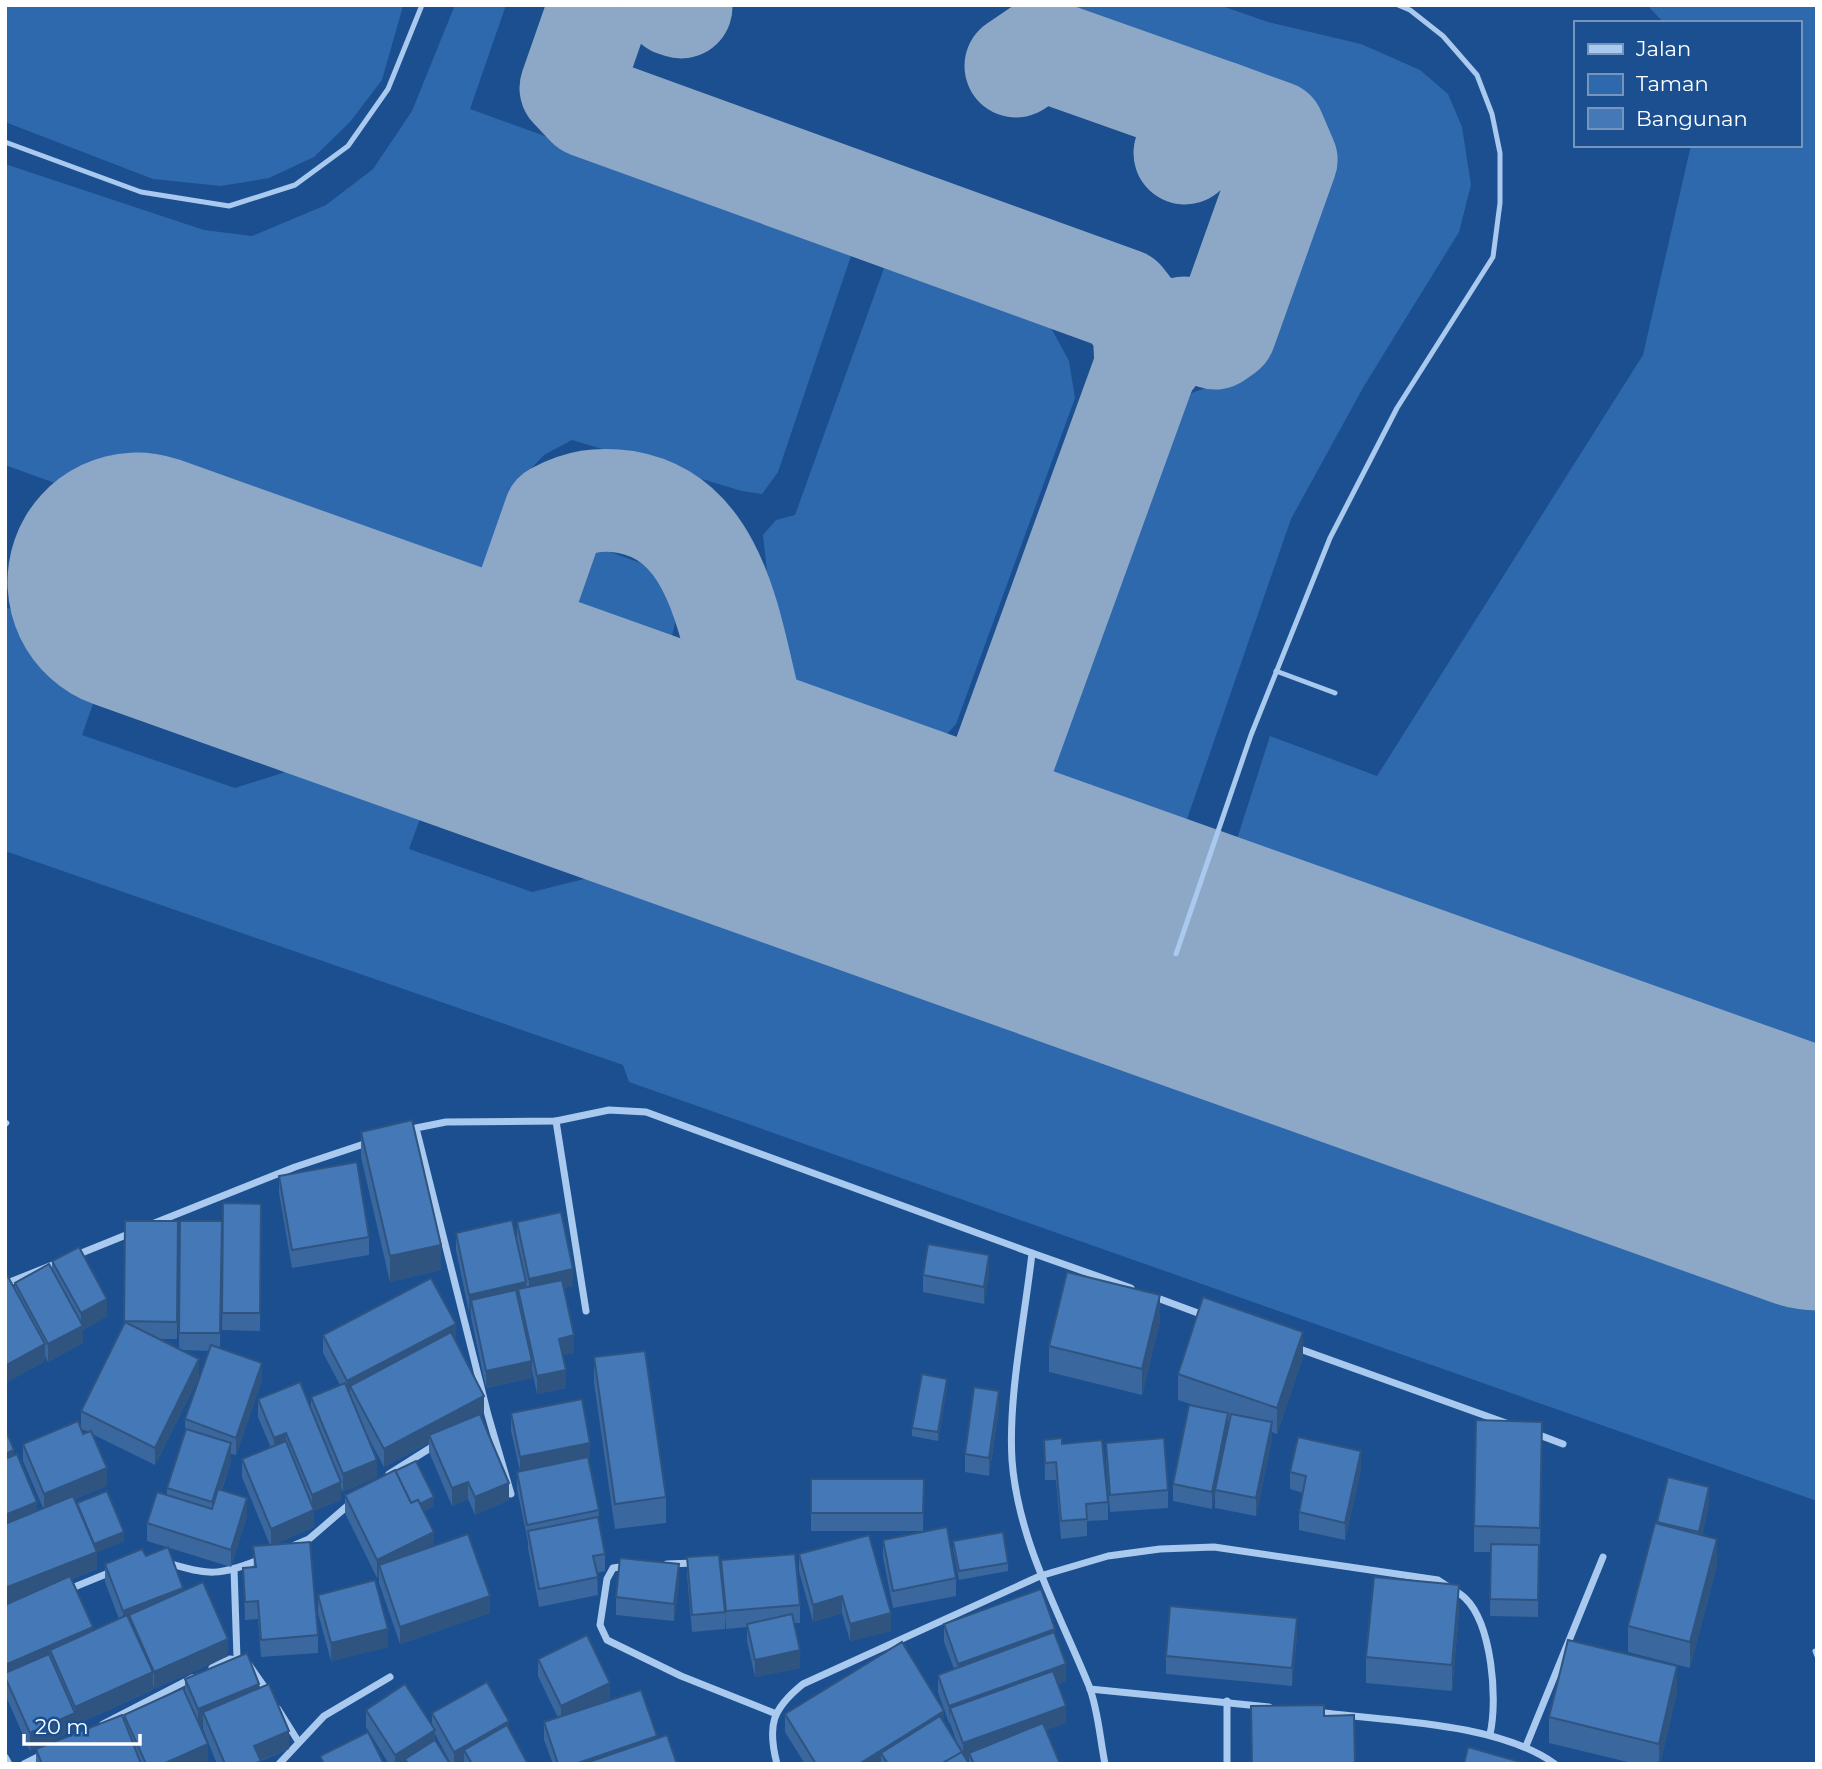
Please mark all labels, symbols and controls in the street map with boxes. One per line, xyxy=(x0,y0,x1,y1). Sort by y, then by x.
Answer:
legend xyxy=(1574,21,1801,147)
text: Jalan xyxy=(1635,36,1691,61)
text: Taman xyxy=(1636,71,1709,96)
text: Bangunan xyxy=(1636,106,1748,131)
scale bar xyxy=(24,1702,140,1746)
text: 20 m xyxy=(35,1714,89,1739)

